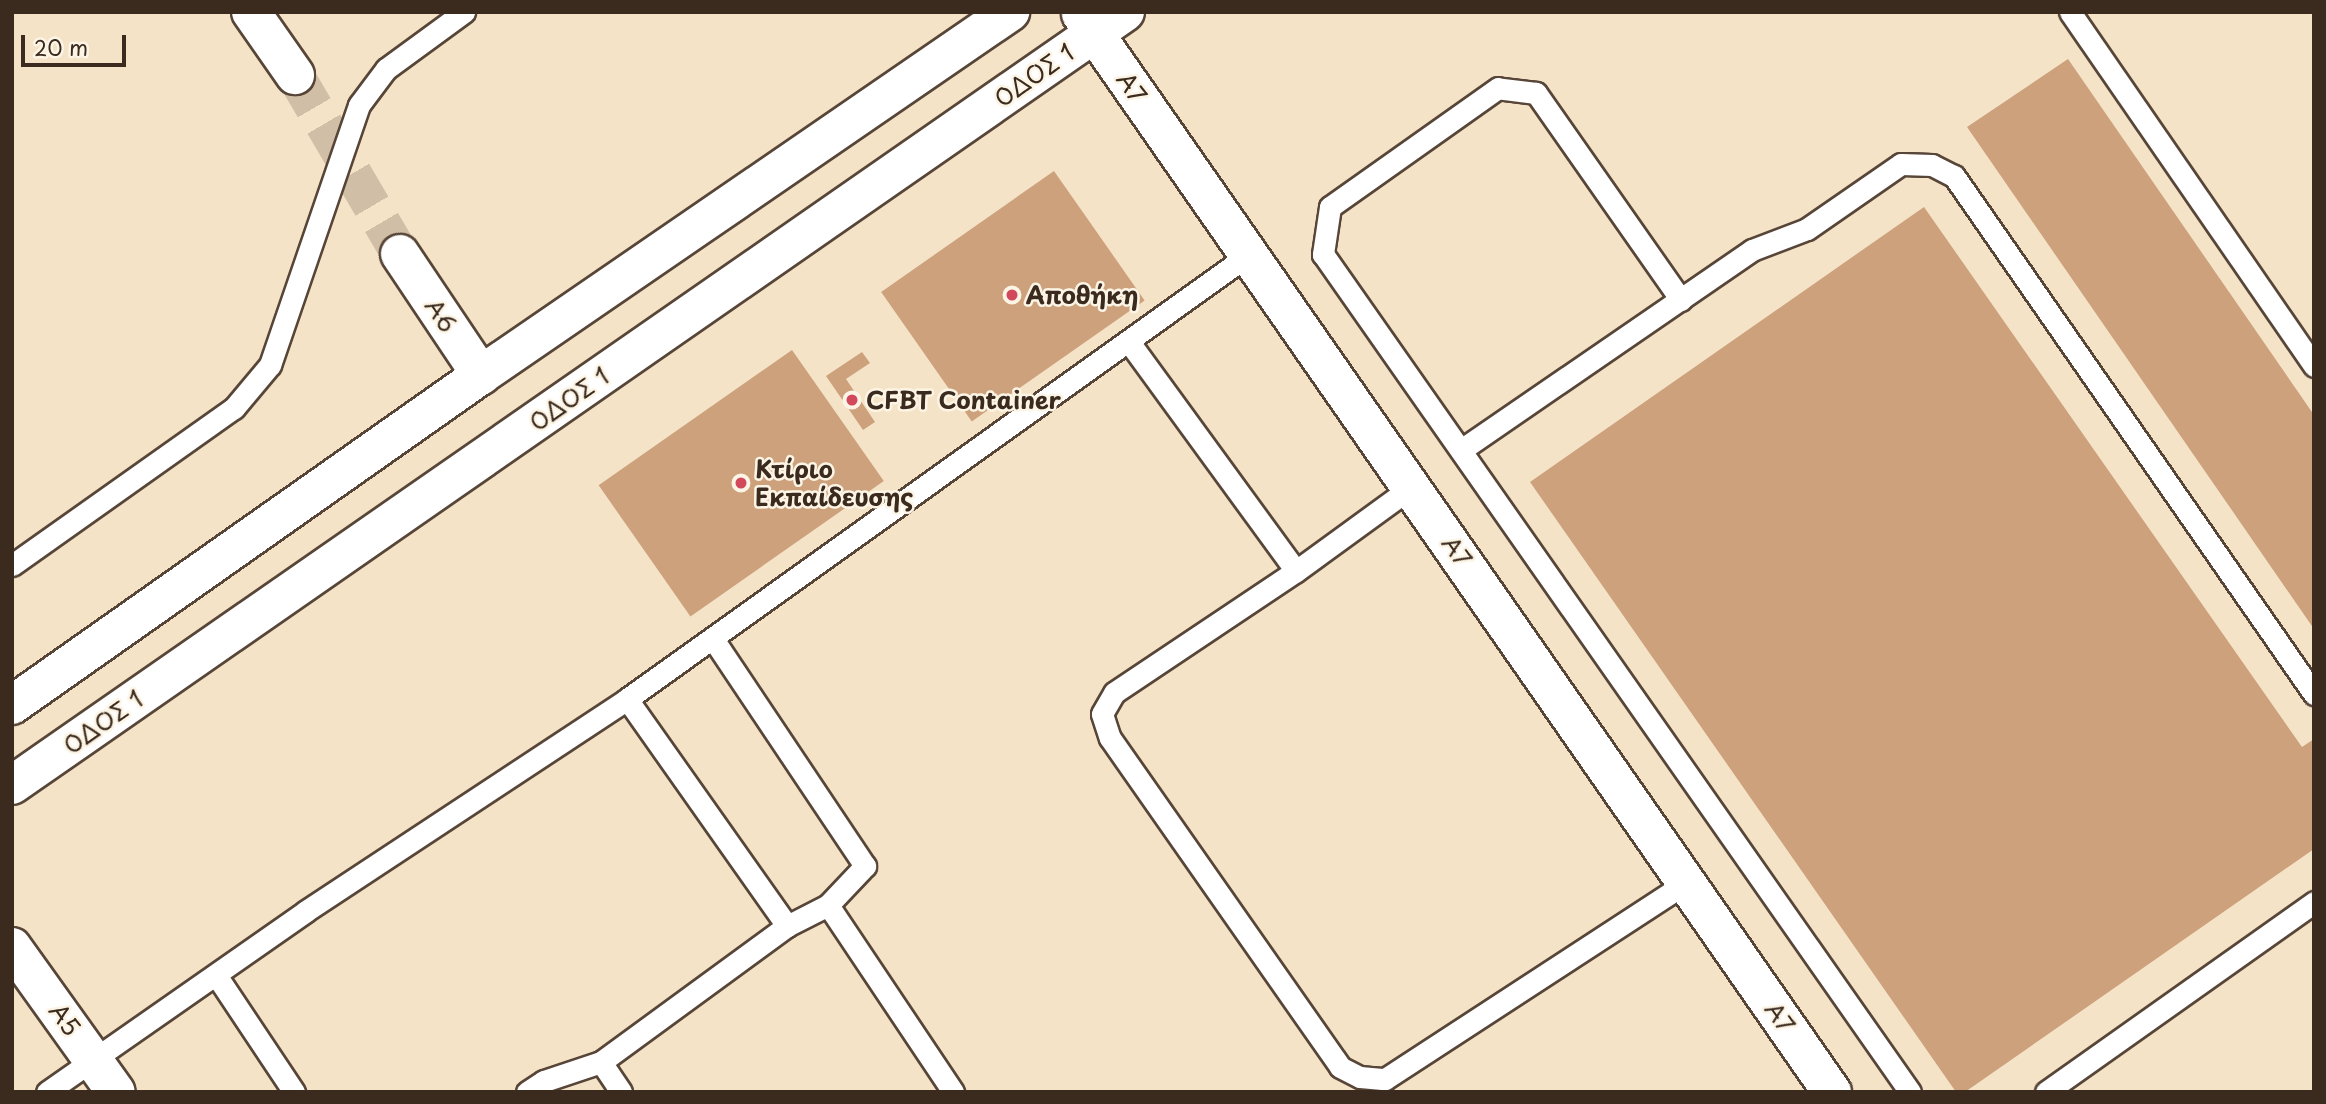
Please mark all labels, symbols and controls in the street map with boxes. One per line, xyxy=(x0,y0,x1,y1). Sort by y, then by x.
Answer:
scale bar xyxy=(24,21,130,65)
text: 20 m xyxy=(34,31,88,63)
street label: ΟΔΟΣ 1 xyxy=(990,38,1078,112)
street label: Α7 xyxy=(1111,66,1153,108)
place label: Αποθήκη xyxy=(1026,281,1138,309)
marker: Αποθήκη xyxy=(1004,287,1020,303)
street label: Α6 xyxy=(419,292,463,338)
street label: ΟΔΟΣ 1 xyxy=(525,362,613,436)
place label: CFBT Container xyxy=(866,386,1060,414)
marker: CFBT Container xyxy=(844,392,860,408)
place label: Κτίριο Εκπαίδευσης xyxy=(755,455,913,511)
marker: Κτίριο Εκπαίδευσης xyxy=(733,475,749,491)
street label: Α7 xyxy=(1436,530,1478,572)
street label: ΟΔΟΣ 1 xyxy=(59,685,147,759)
street label: Α7 xyxy=(1759,996,1801,1038)
street label: Α5 xyxy=(43,997,87,1041)

